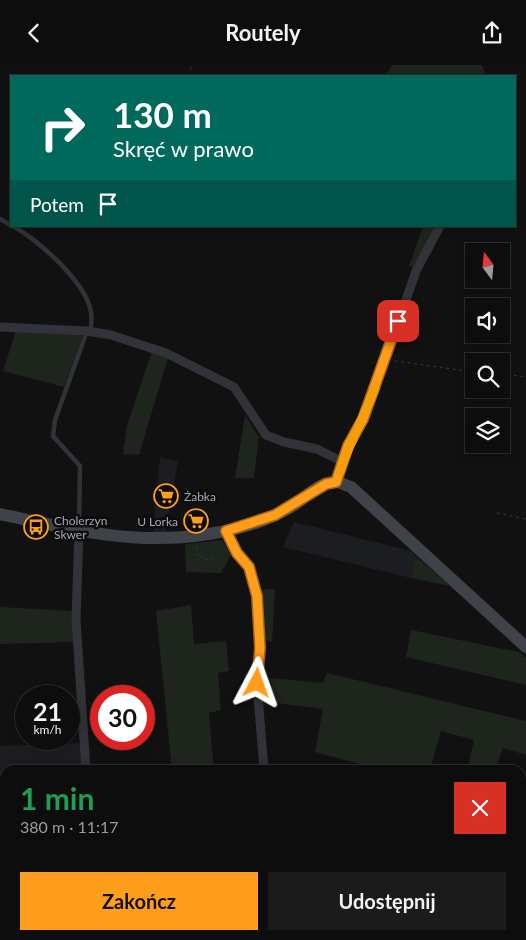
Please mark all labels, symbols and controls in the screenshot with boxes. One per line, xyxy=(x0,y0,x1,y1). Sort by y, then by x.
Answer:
icon: back xyxy=(20,19,48,47)
text: Routely xyxy=(225,19,301,46)
icon: share xyxy=(478,19,506,47)
text: 130 m xyxy=(113,93,212,135)
icon: right xyxy=(30,95,95,160)
text: Skręć w prawo xyxy=(113,135,254,162)
icon: arrive xyxy=(94,190,122,218)
text: Potem xyxy=(30,193,84,216)
north arrow xyxy=(465,243,510,287)
map controls xyxy=(465,243,510,453)
button: sound xyxy=(465,298,510,343)
pin xyxy=(377,300,419,342)
icon: arrive xyxy=(384,307,412,335)
button: search xyxy=(465,353,510,398)
button: layers xyxy=(465,408,510,453)
supermarket icon: Żabka xyxy=(153,483,179,509)
place label: Żabka xyxy=(184,489,216,504)
supermarket icon: U Lorka xyxy=(183,508,209,534)
place label: Cholerzyn Skwer xyxy=(54,513,107,542)
bus stop icon: Cholerzyn Skwer xyxy=(23,514,49,540)
place label: U Lorka xyxy=(137,514,178,529)
position arrow xyxy=(230,656,282,708)
speed limit sign: 30 xyxy=(90,685,155,750)
text: 21 xyxy=(33,696,62,726)
text: km/h xyxy=(33,722,62,737)
text: 1 min xyxy=(20,780,94,816)
button: close xyxy=(454,782,506,834)
text: 380 m · 11:17 xyxy=(20,817,119,836)
button: Zakończ xyxy=(20,872,258,930)
button: Udostępnij xyxy=(268,872,506,930)

